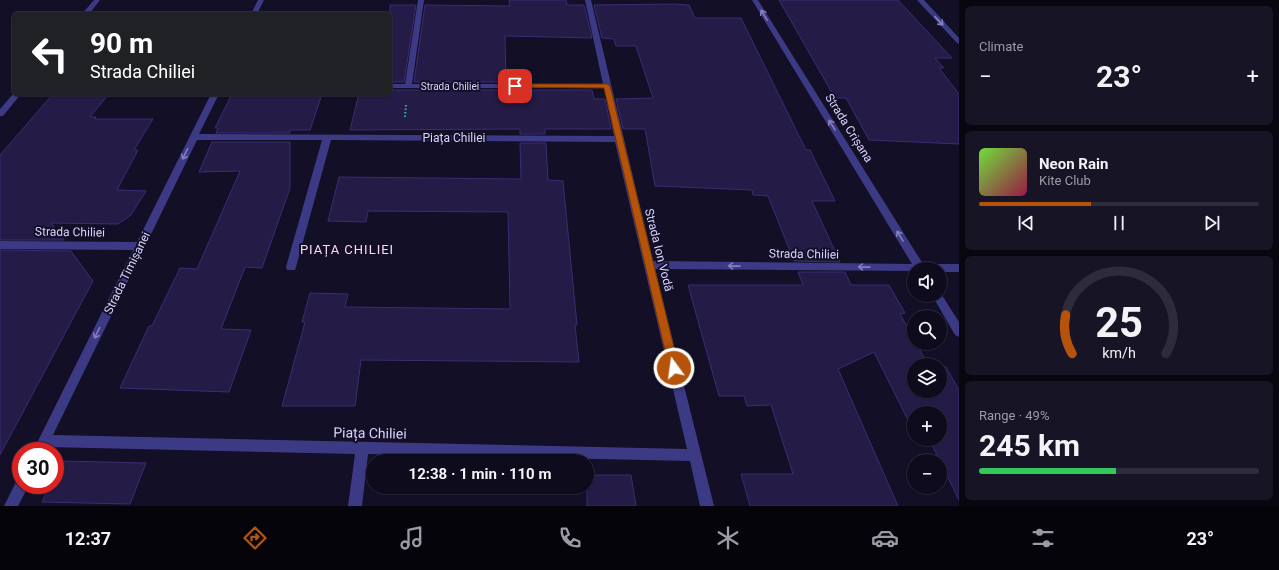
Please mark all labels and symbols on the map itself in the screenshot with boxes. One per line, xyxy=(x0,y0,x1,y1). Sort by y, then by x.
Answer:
one-way arrow xyxy=(759,9,767,21)
one-way arrow xyxy=(934,16,944,26)
pin xyxy=(498,69,532,103)
street label: Strada Chiliei xyxy=(421,81,479,92)
street label: Strada Crișana xyxy=(821,91,876,165)
one-way arrow xyxy=(828,120,836,131)
street label: Piața Chiliei xyxy=(423,131,486,146)
one-way arrow xyxy=(181,148,188,160)
street label: Strada Ion Vodă xyxy=(642,207,676,293)
street label: Strada Chiliei xyxy=(35,224,105,240)
street label: Strada Timișanei xyxy=(101,230,154,317)
one-way arrow xyxy=(896,230,904,242)
district label: PIAȚA CHILIEI xyxy=(300,242,394,258)
street label: Strada Chiliei xyxy=(769,246,839,262)
one-way arrow xyxy=(728,262,741,270)
one-way arrow xyxy=(858,263,871,271)
one-way arrow xyxy=(93,327,100,339)
position arrow xyxy=(653,347,695,389)
street label: Piața Chiliei xyxy=(333,424,407,443)
speed limit sign: 30 xyxy=(12,442,64,494)

